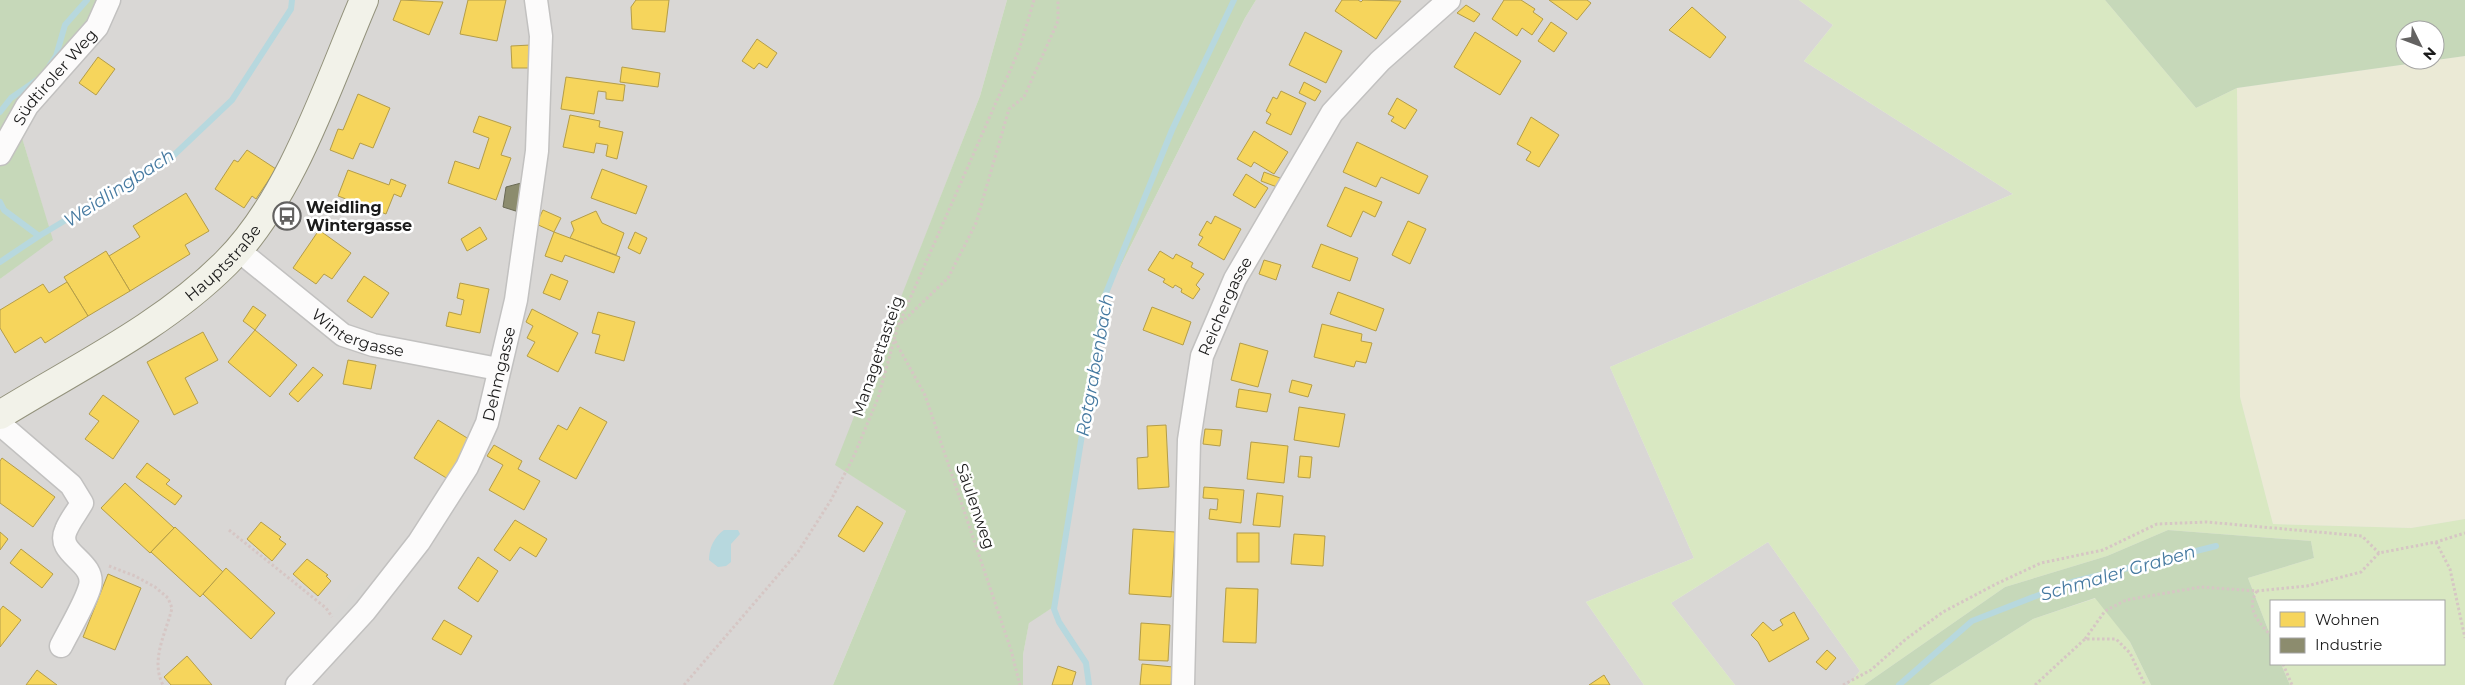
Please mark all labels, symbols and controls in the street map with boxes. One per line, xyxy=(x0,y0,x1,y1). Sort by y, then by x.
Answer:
north arrow xyxy=(2395,20,2445,70)
street label: Südtiroler Weg xyxy=(9,25,101,129)
text: N xyxy=(2419,43,2440,64)
water label: Weidlingbach xyxy=(60,144,178,232)
place label: Weidling Wintergasse xyxy=(306,198,412,235)
bus stop icon: Weidling Wintergasse xyxy=(272,201,302,231)
street label: Hauptstraße xyxy=(181,221,265,305)
street label: Reichergasse xyxy=(1194,253,1256,359)
water label: Rotgrabenbach xyxy=(1072,292,1118,438)
street label: Managettasteig xyxy=(848,293,907,419)
street label: Wintergasse xyxy=(308,305,406,361)
street label: Dehmgasse xyxy=(479,325,519,423)
street label: Säulenweg xyxy=(952,461,999,551)
water label: Schmaler Graben xyxy=(2038,540,2198,606)
legend xyxy=(2270,600,2445,665)
text: Wohnen xyxy=(2315,610,2380,629)
text: Industrie xyxy=(2315,635,2382,654)

